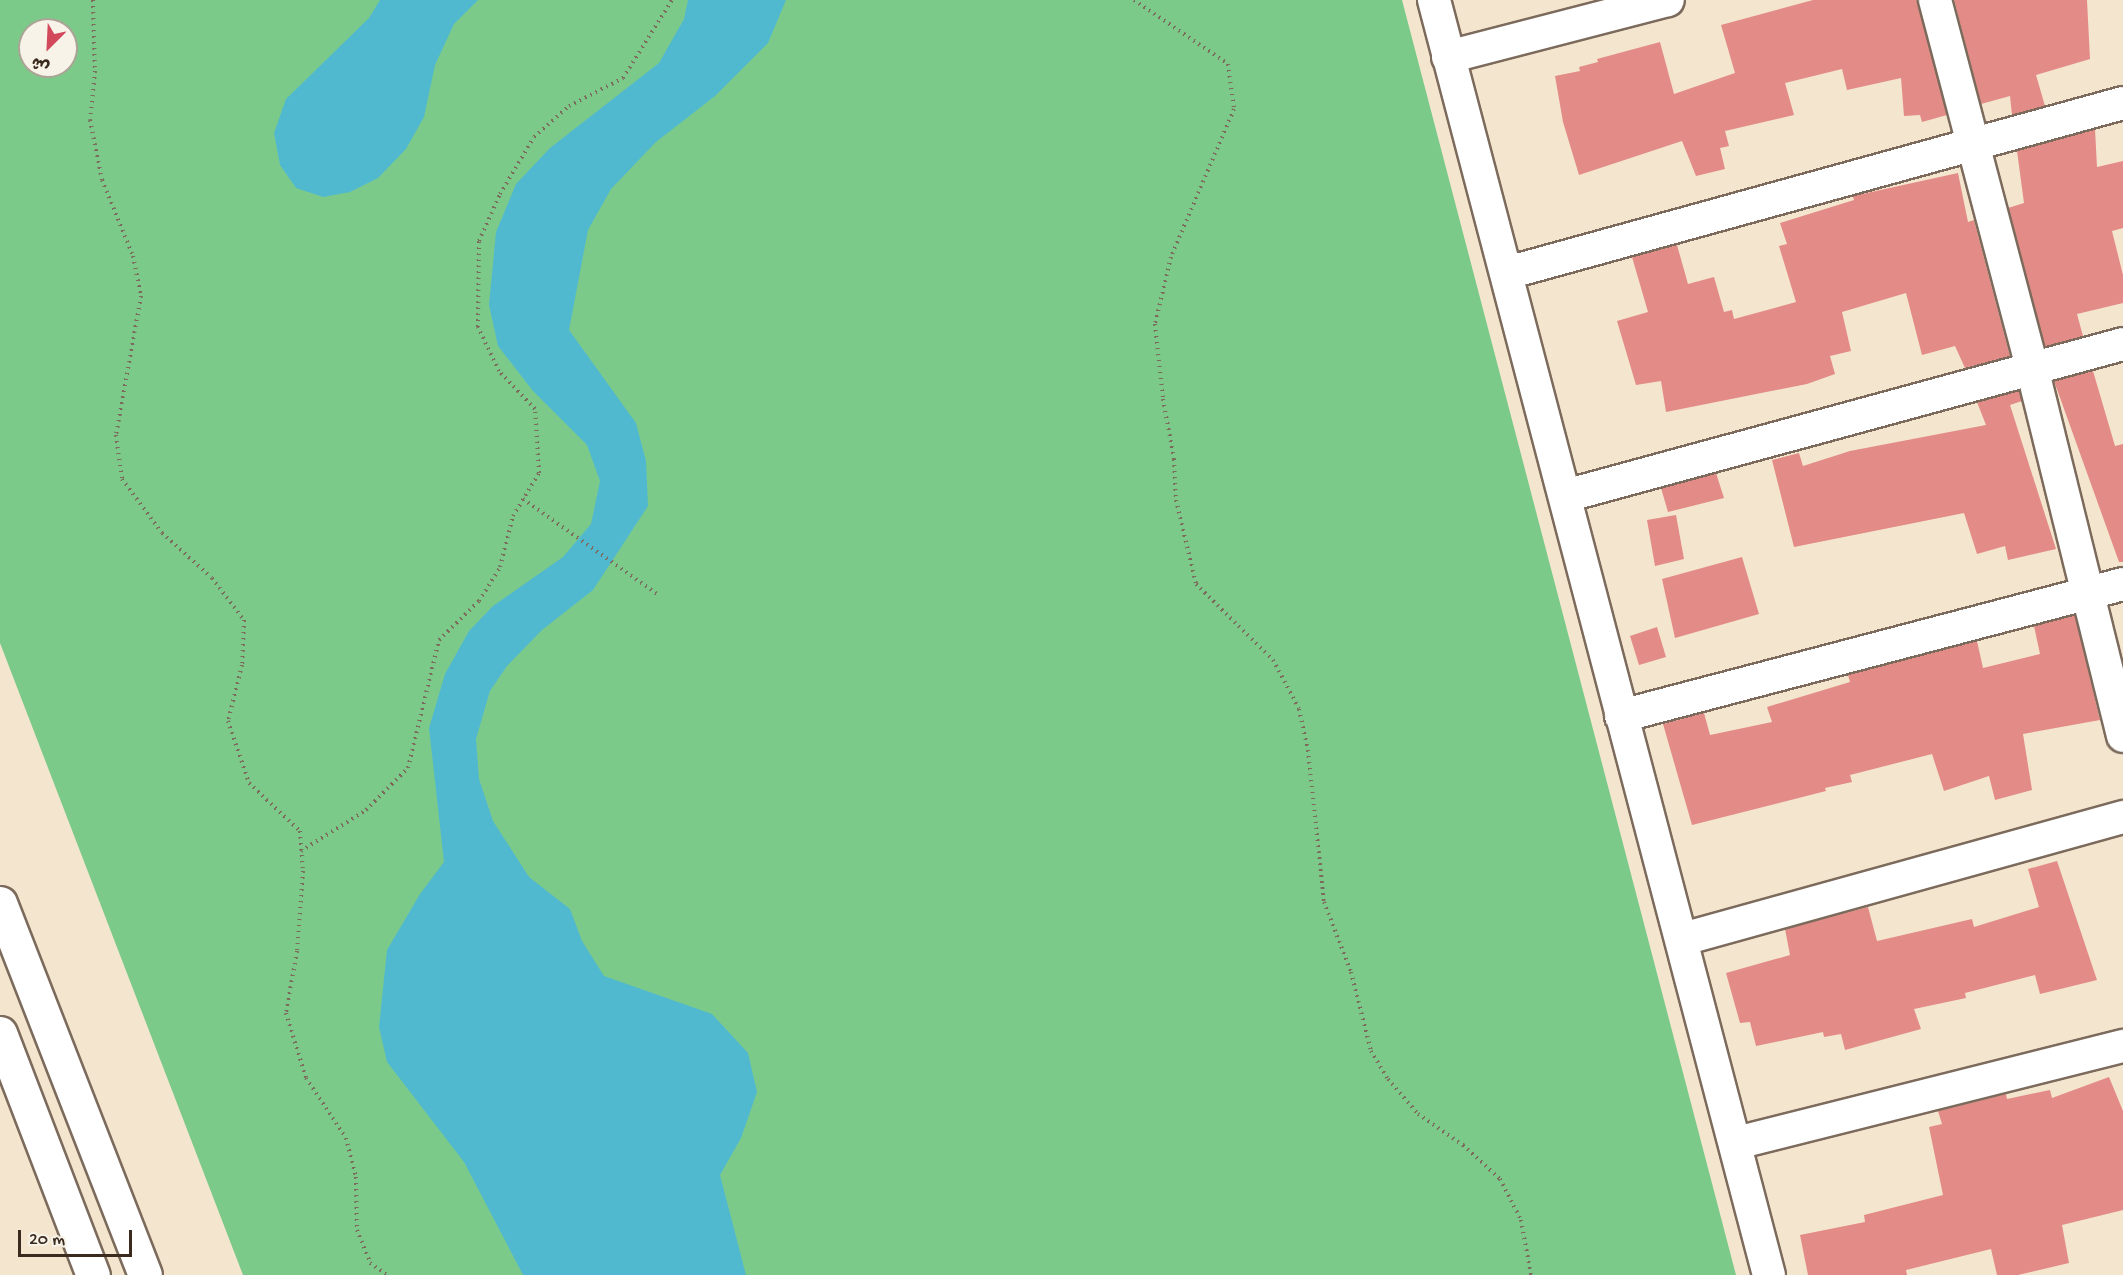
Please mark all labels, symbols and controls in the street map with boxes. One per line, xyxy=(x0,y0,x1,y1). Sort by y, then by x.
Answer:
north arrow xyxy=(18,18,78,78)
text: ش xyxy=(29,51,53,75)
scale bar xyxy=(21,1218,135,1256)
text: 20 m xyxy=(29,1230,65,1251)

